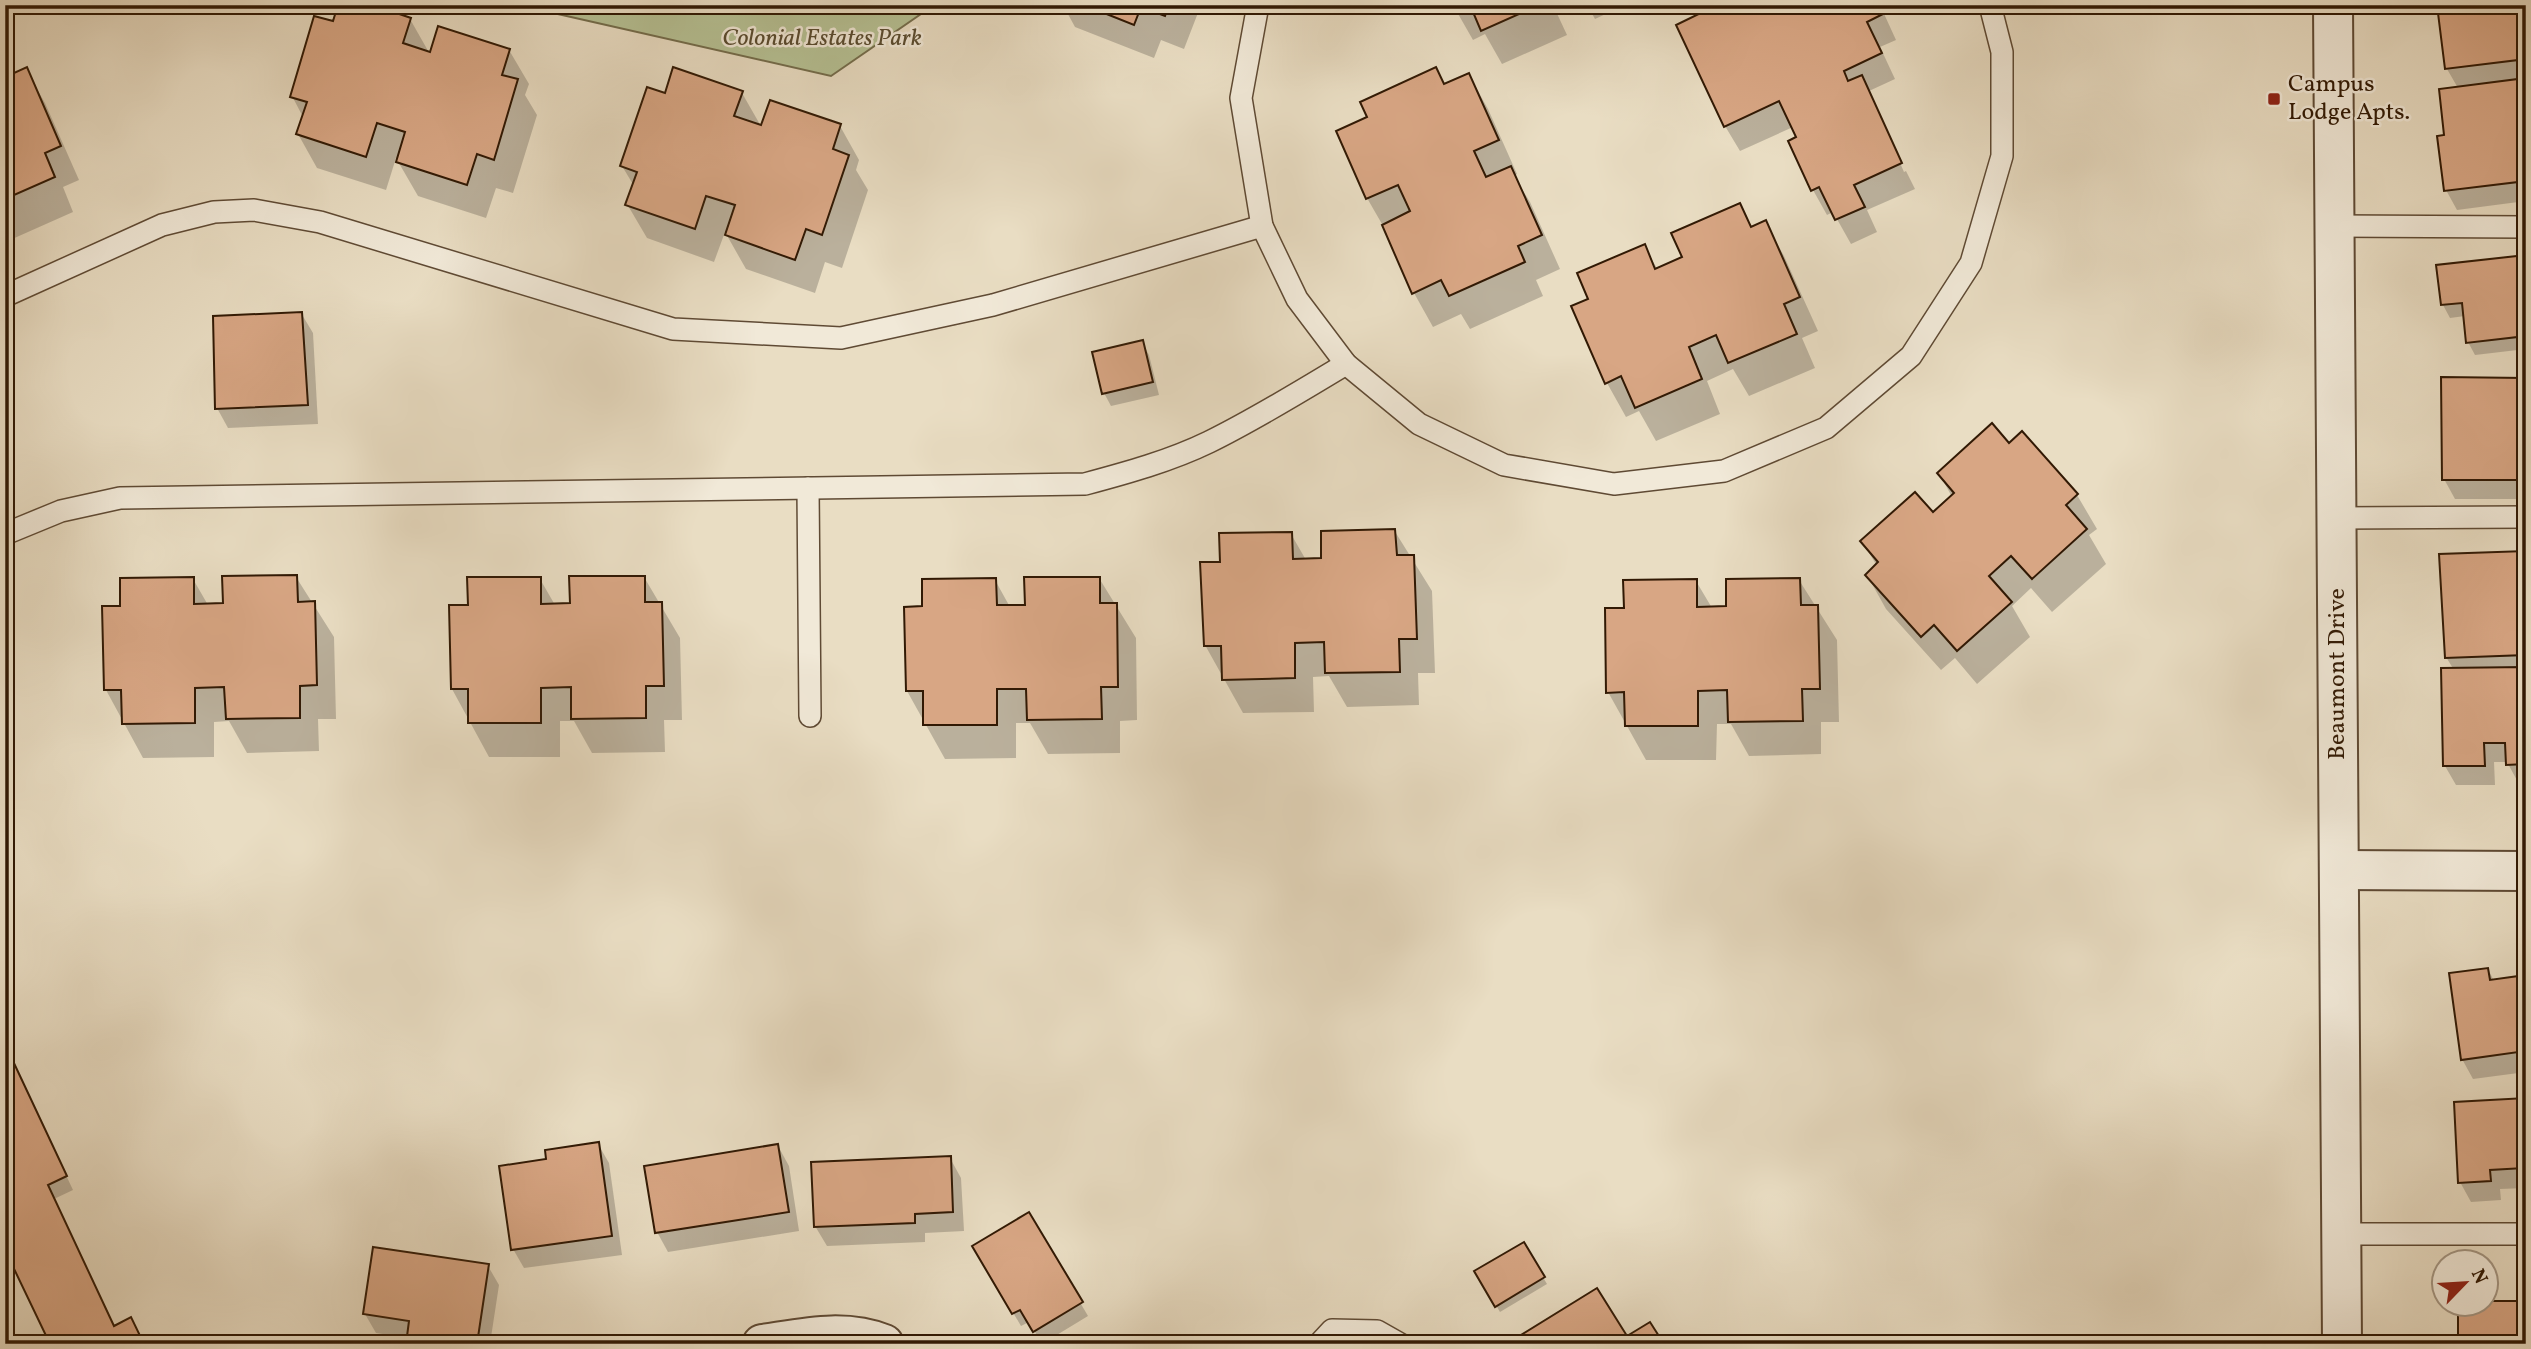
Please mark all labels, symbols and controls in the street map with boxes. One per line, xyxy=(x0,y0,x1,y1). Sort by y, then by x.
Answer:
park label: Colonial Estates Park xyxy=(722,22,922,56)
place label: Campus Lodge Apts. xyxy=(2288,68,2410,130)
marker: Campus Lodge Apts. xyxy=(2266,91,2282,107)
street label: Beaumont Drive xyxy=(2321,588,2355,760)
north arrow xyxy=(2430,1248,2500,1318)
text: N xyxy=(2464,1265,2493,1289)

